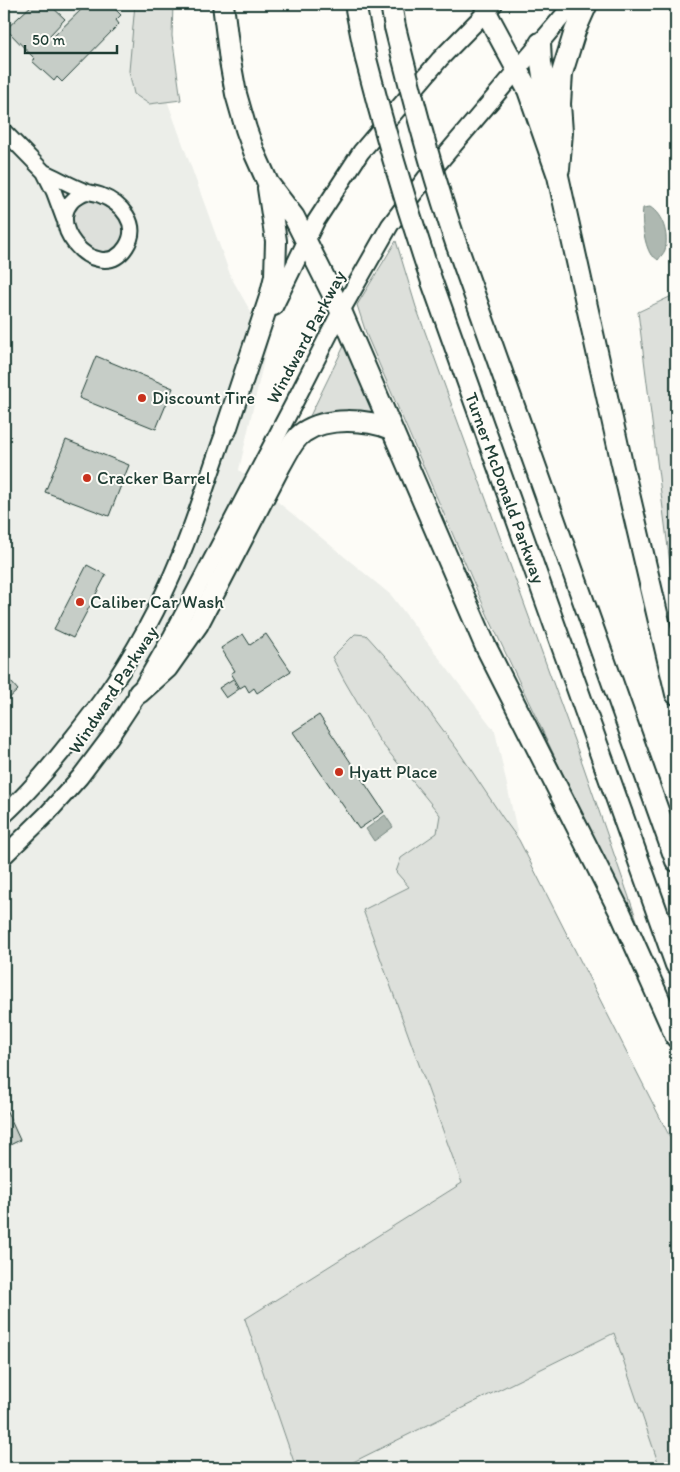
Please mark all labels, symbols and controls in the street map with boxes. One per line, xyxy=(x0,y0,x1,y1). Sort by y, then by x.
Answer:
scale bar xyxy=(25,22,118,54)
text: 50 m xyxy=(32,31,65,49)
street label: Windward Parkway xyxy=(262,266,351,407)
place label: Discount Tire xyxy=(152,387,255,409)
street label: Turner McDonald Parkway xyxy=(460,389,550,587)
marker: Discount Tire xyxy=(136,392,148,404)
place label: Cracker Barrel xyxy=(97,467,211,489)
marker: Cracker Barrel xyxy=(81,472,93,484)
place label: Caliber Car Wash xyxy=(90,591,224,613)
marker: Caliber Car Wash xyxy=(74,596,86,608)
street label: Windward Parkway xyxy=(63,622,163,758)
place label: Hyatt Place xyxy=(349,761,437,783)
marker: Hyatt Place xyxy=(333,766,345,778)

